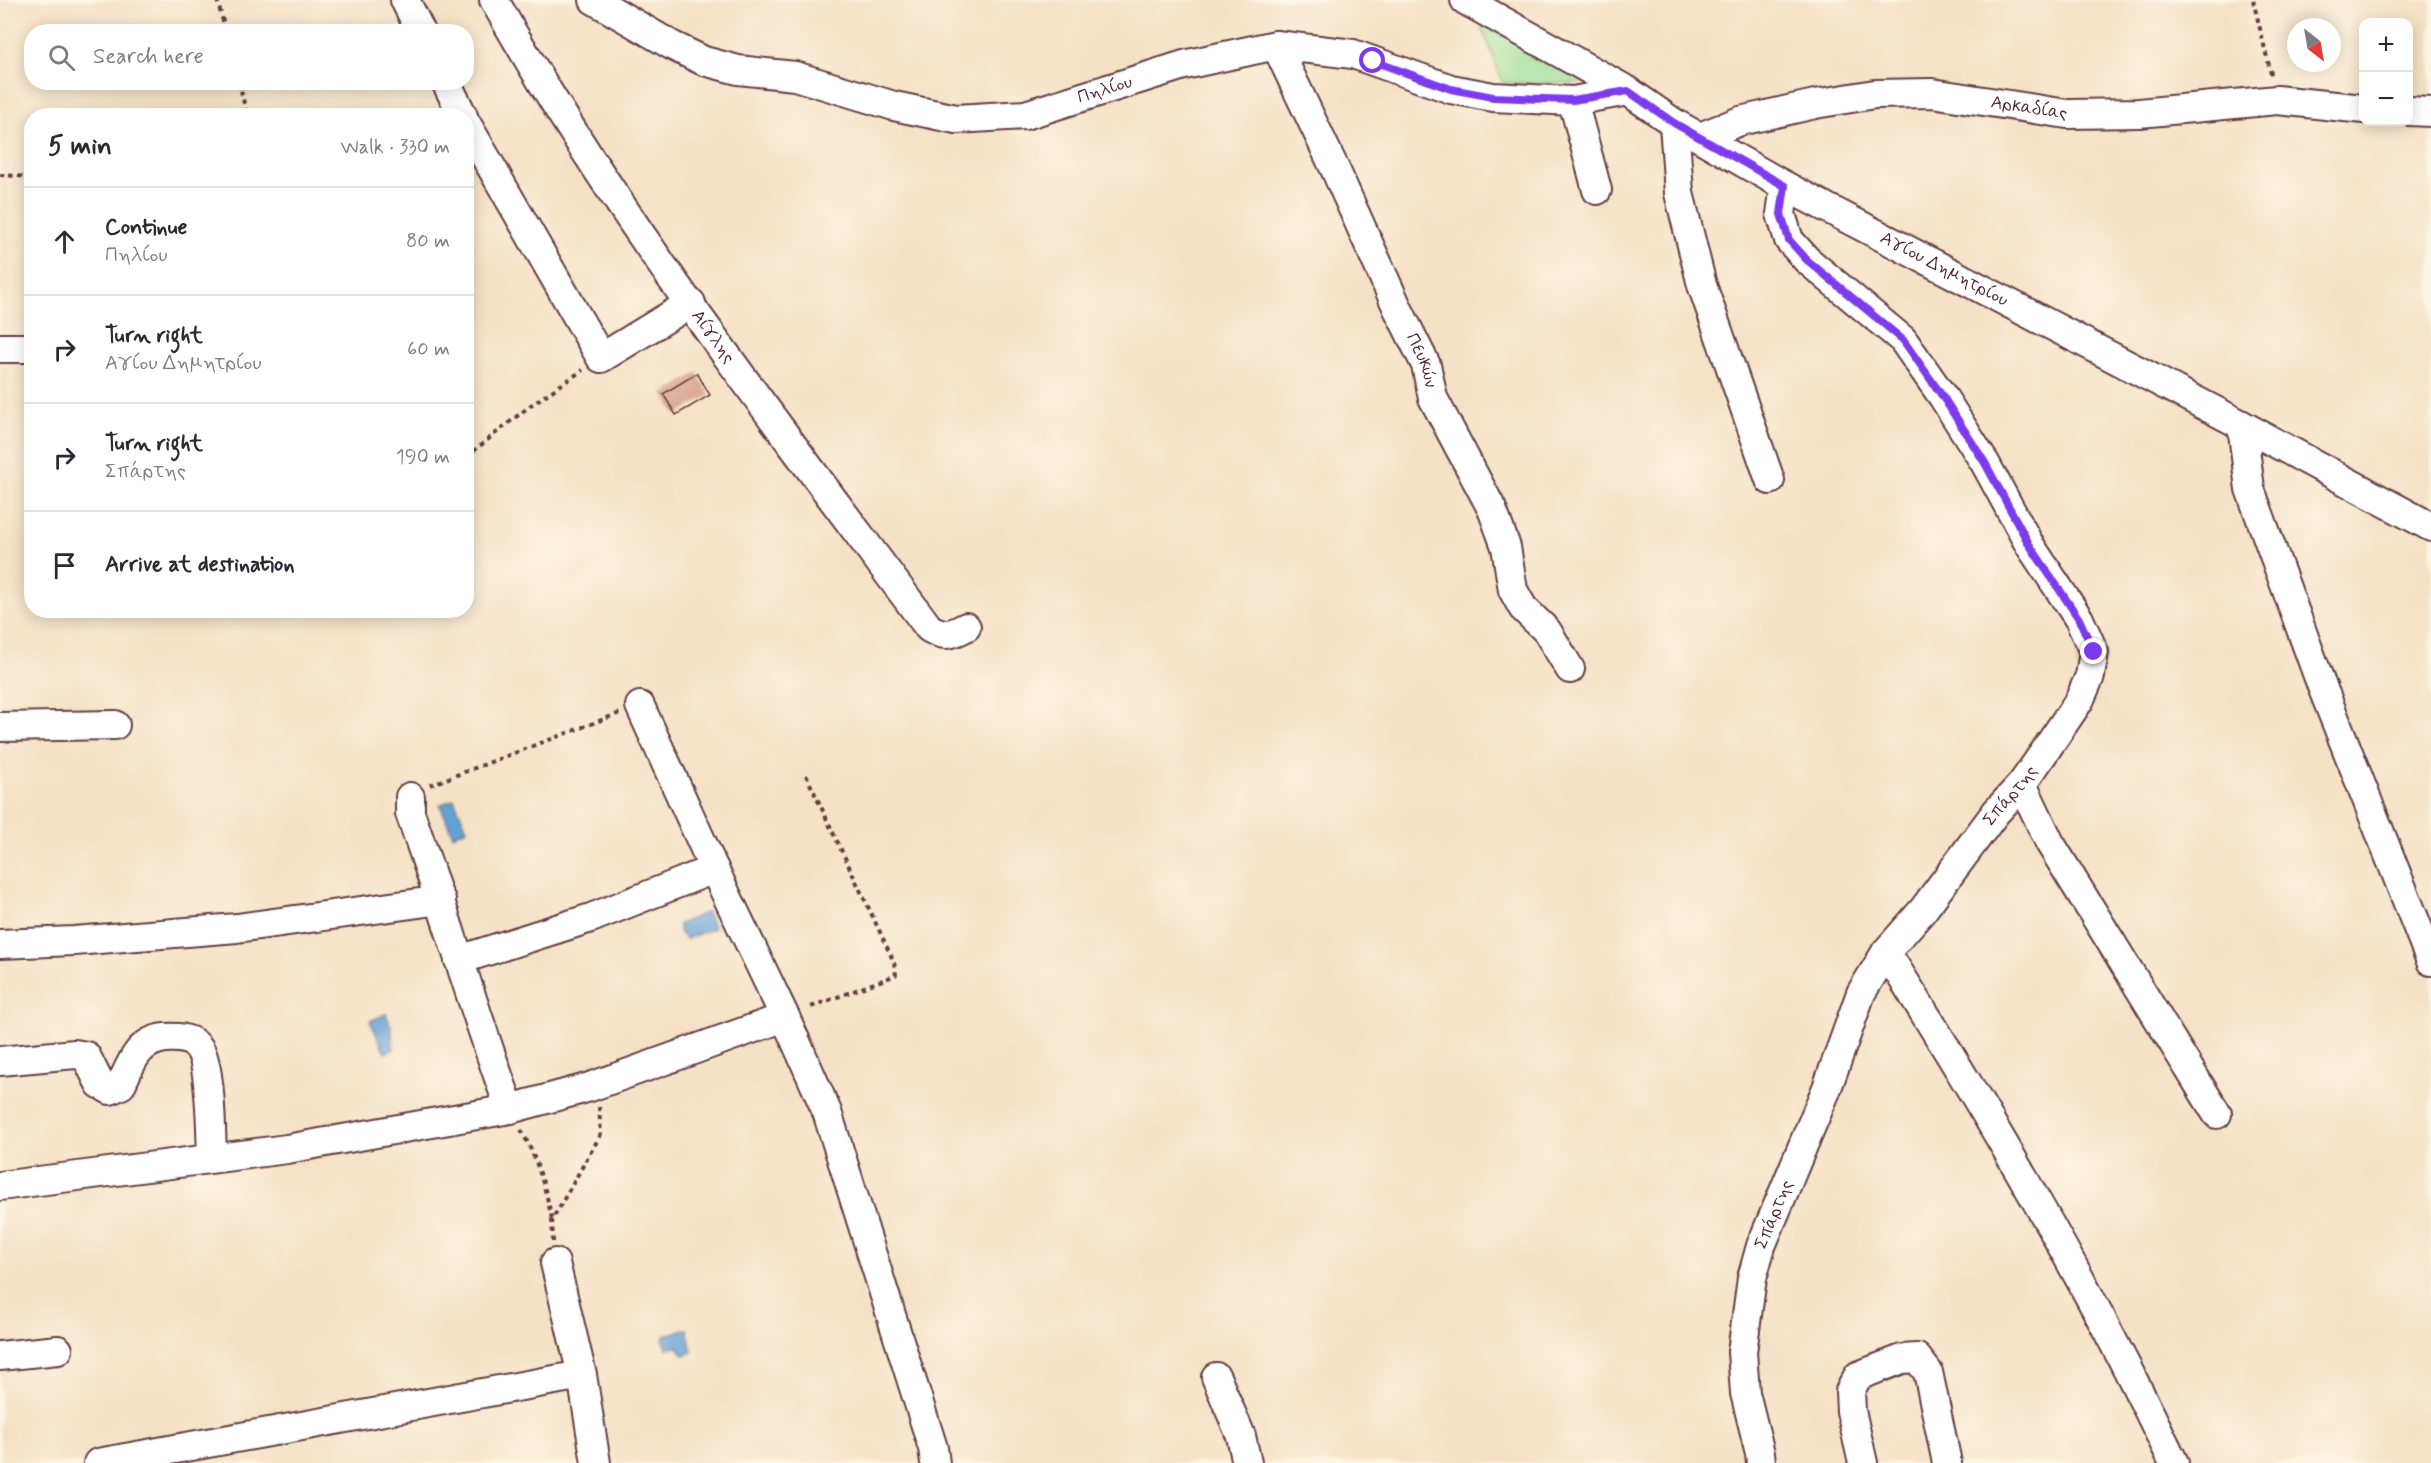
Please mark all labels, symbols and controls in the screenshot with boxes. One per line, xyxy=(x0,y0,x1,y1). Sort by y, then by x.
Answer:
north arrow xyxy=(2287,18,2341,72)
map controls xyxy=(2359,18,2413,126)
button: + xyxy=(2359,18,2413,72)
search box xyxy=(24,24,474,90)
icon: search xyxy=(45,41,78,74)
text: Search here xyxy=(93,43,204,71)
route start xyxy=(1359,47,1385,73)
street label: Πηλίου xyxy=(1074,70,1135,110)
button: − xyxy=(2359,72,2413,126)
street label: Αρκαδίας xyxy=(1989,90,2069,126)
text: 5 min xyxy=(48,130,112,164)
text: Walk · 330 m xyxy=(341,134,450,161)
text: Continue xyxy=(105,214,187,242)
icon: ahead xyxy=(48,225,81,258)
street label: Αγίου Δημητρίου xyxy=(1876,226,2012,313)
text: 80 m xyxy=(406,228,450,255)
text: Πηλίου xyxy=(105,242,167,269)
street label: Αίγλης xyxy=(686,305,741,369)
text: Turn right xyxy=(105,322,203,350)
street label: Πευκών xyxy=(1400,329,1443,390)
icon: right xyxy=(48,333,81,366)
text: 60 m xyxy=(407,336,450,363)
text: Αγίου Δημητρίου xyxy=(105,350,262,377)
text: Turn right xyxy=(105,430,203,458)
icon: right xyxy=(48,441,81,474)
text: 190 m xyxy=(396,444,450,471)
text: Σπάρτης xyxy=(105,458,186,485)
icon: arrive xyxy=(48,549,81,582)
text: Arrive at destination xyxy=(105,551,295,579)
route end xyxy=(2080,638,2106,664)
street label: Σπάρτης xyxy=(1978,761,2043,831)
street label: Σπάρτης xyxy=(1749,1176,1799,1253)

